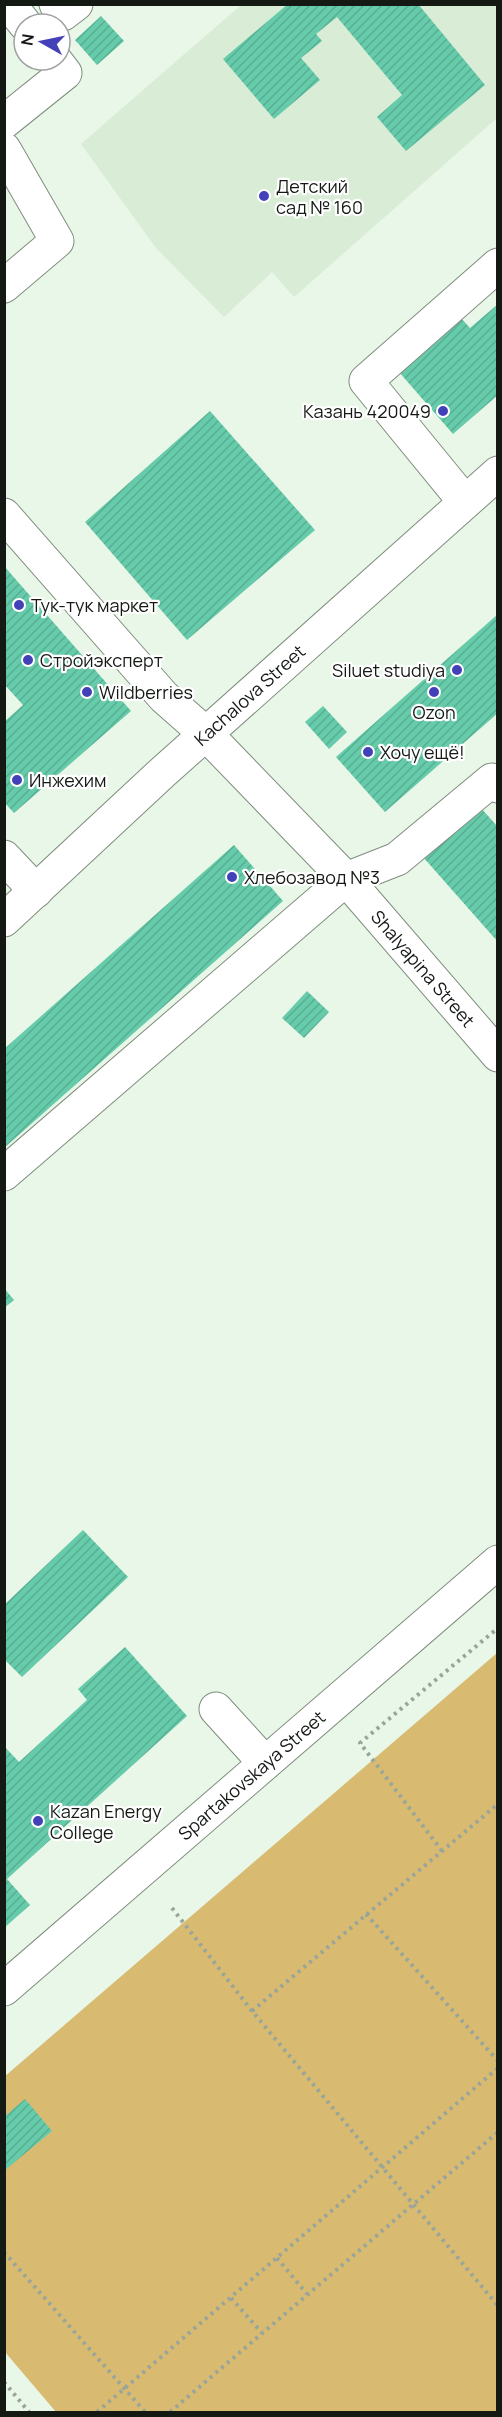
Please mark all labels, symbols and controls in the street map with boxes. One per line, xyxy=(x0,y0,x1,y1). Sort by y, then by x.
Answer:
north arrow xyxy=(12,12,72,72)
text: N xyxy=(15,32,39,47)
place label: Детский сад № 160 xyxy=(276,174,363,219)
marker: Детский сад № 160 xyxy=(257,189,271,203)
place label: Казань 420049 xyxy=(303,399,431,423)
marker: Казань 420049 xyxy=(436,404,450,418)
place label: Тук-тук маркет xyxy=(31,593,158,617)
marker: Тук-тук маркет xyxy=(12,598,26,612)
street label: Kachalova Street xyxy=(189,639,310,751)
place label: Стройэксперт xyxy=(40,648,163,672)
marker: Стройэксперт xyxy=(21,653,35,667)
place label: Siluet studiya xyxy=(332,658,445,682)
marker: Siluet studiya xyxy=(450,663,464,677)
place label: Wildberries xyxy=(99,680,193,704)
marker: Wildberries xyxy=(80,685,94,699)
marker: Ozon xyxy=(427,685,441,699)
place label: Ozon xyxy=(412,700,456,724)
place label: Хочу ещё! xyxy=(380,740,465,764)
marker: Хочу ещё! xyxy=(361,745,375,759)
place label: Инжехим xyxy=(29,768,107,792)
marker: Инжехим xyxy=(10,773,24,787)
place label: Хлебозавод №3 xyxy=(244,865,380,889)
marker: Хлебозавод №3 xyxy=(225,870,239,884)
street label: Shalyapina Street xyxy=(366,905,480,1032)
street label: Spartakovskaya Street xyxy=(173,1705,330,1845)
place label: Kazan Energy College xyxy=(50,1799,162,1844)
marker: Kazan Energy College xyxy=(31,1814,45,1828)

